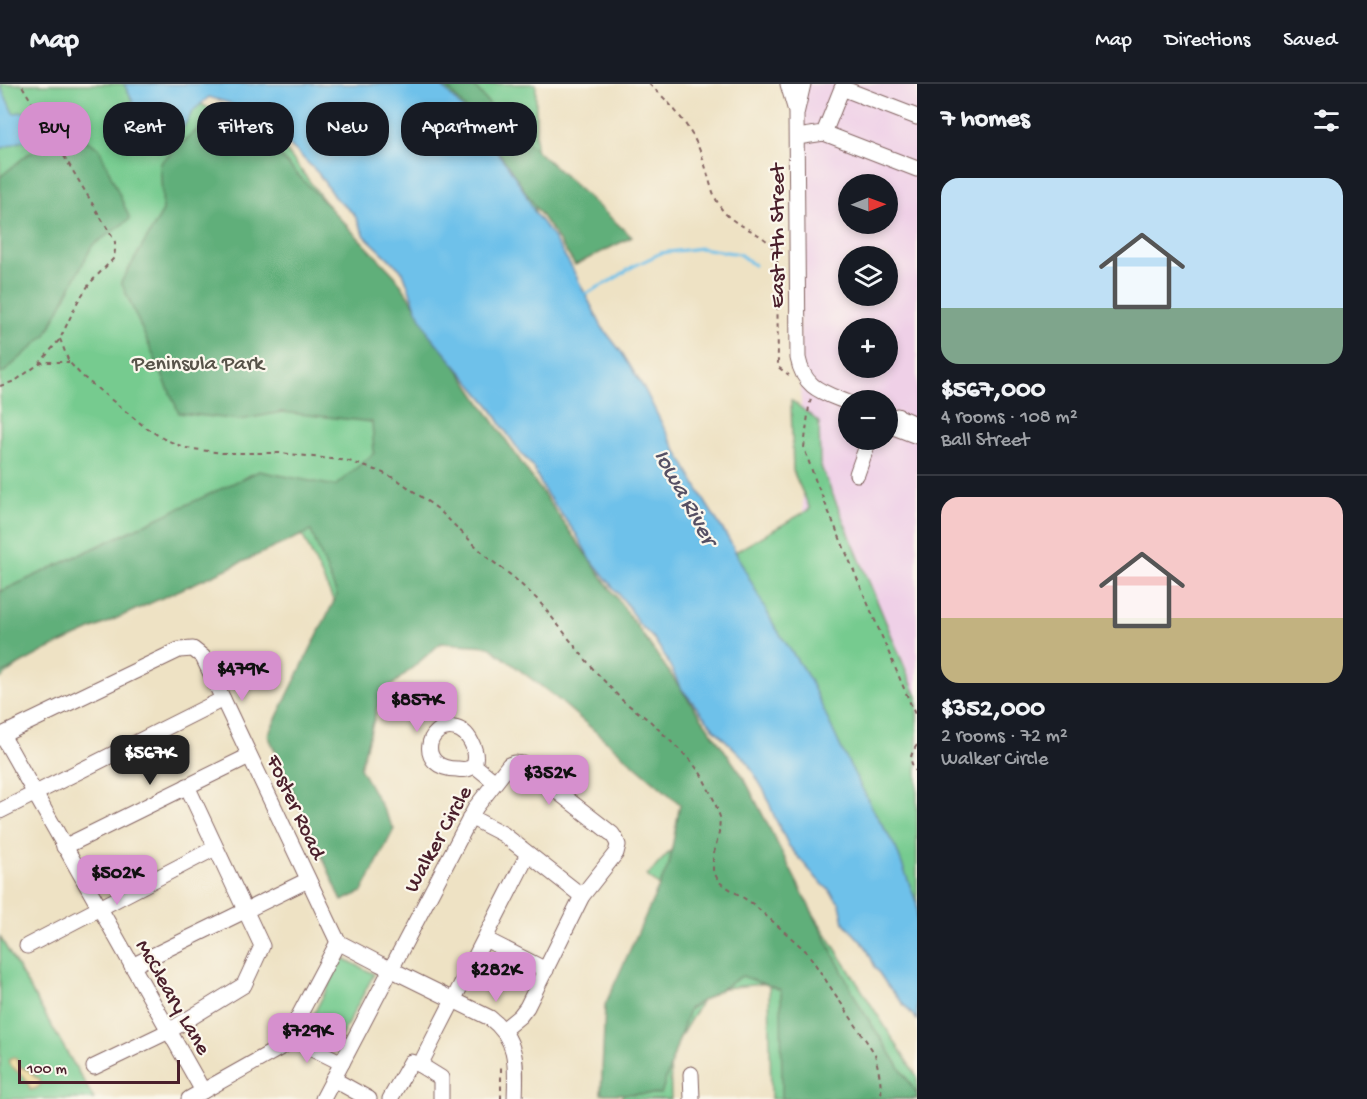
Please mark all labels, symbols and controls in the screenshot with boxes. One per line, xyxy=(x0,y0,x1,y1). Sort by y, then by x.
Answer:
text: Map xyxy=(30,25,79,58)
text: Map xyxy=(1095,29,1132,54)
text: Directions xyxy=(1165,29,1250,54)
text: Saved xyxy=(1283,29,1337,54)
chip: Buy xyxy=(18,102,91,156)
chip: Rent xyxy=(103,102,185,156)
chip: Filters xyxy=(197,102,294,156)
chip: New xyxy=(306,102,389,156)
chip: Apartment xyxy=(401,102,537,156)
icon: filters xyxy=(1310,104,1343,137)
text: 7 homes xyxy=(941,105,1030,136)
street label: East 7th Street xyxy=(766,162,792,308)
north arrow xyxy=(838,174,898,234)
map controls xyxy=(838,174,898,450)
icon: home xyxy=(1088,217,1196,325)
button: layers xyxy=(838,246,898,306)
button: + xyxy=(838,318,898,378)
park label: Peninsula Park xyxy=(131,352,266,378)
text: $567,000 xyxy=(941,376,1046,407)
button: − xyxy=(838,390,898,450)
text: 4 rooms · 108 m² xyxy=(941,407,1078,430)
text: Ball Street xyxy=(941,430,1029,453)
water label: Iowa River xyxy=(646,445,724,555)
icon: home xyxy=(1088,536,1196,644)
pin: $479K xyxy=(200,651,284,702)
text: $479K xyxy=(217,659,267,682)
pin: $857K xyxy=(375,682,459,733)
text: $857K xyxy=(391,690,443,713)
text: $352,000 xyxy=(941,695,1045,726)
text: 2 rooms · 72 m² xyxy=(941,726,1068,749)
pin: $567K xyxy=(108,735,192,786)
text: $567K xyxy=(124,743,176,766)
text: Walker Circle xyxy=(941,749,1048,772)
street label: Foster Road xyxy=(258,750,331,866)
pin: $352K xyxy=(507,755,591,806)
text: $352K xyxy=(524,763,574,786)
street label: Walker Circle xyxy=(400,781,480,898)
pin: $502K xyxy=(75,855,159,906)
text: $502K xyxy=(91,863,143,886)
street label: McCleary Lane xyxy=(128,936,215,1061)
pin: $282K xyxy=(454,952,538,1003)
text: $282K xyxy=(471,960,521,983)
pin: $729K xyxy=(265,1013,349,1064)
text: $729K xyxy=(282,1021,332,1044)
scale bar xyxy=(18,1057,180,1084)
text: 100 m xyxy=(27,1061,67,1080)

